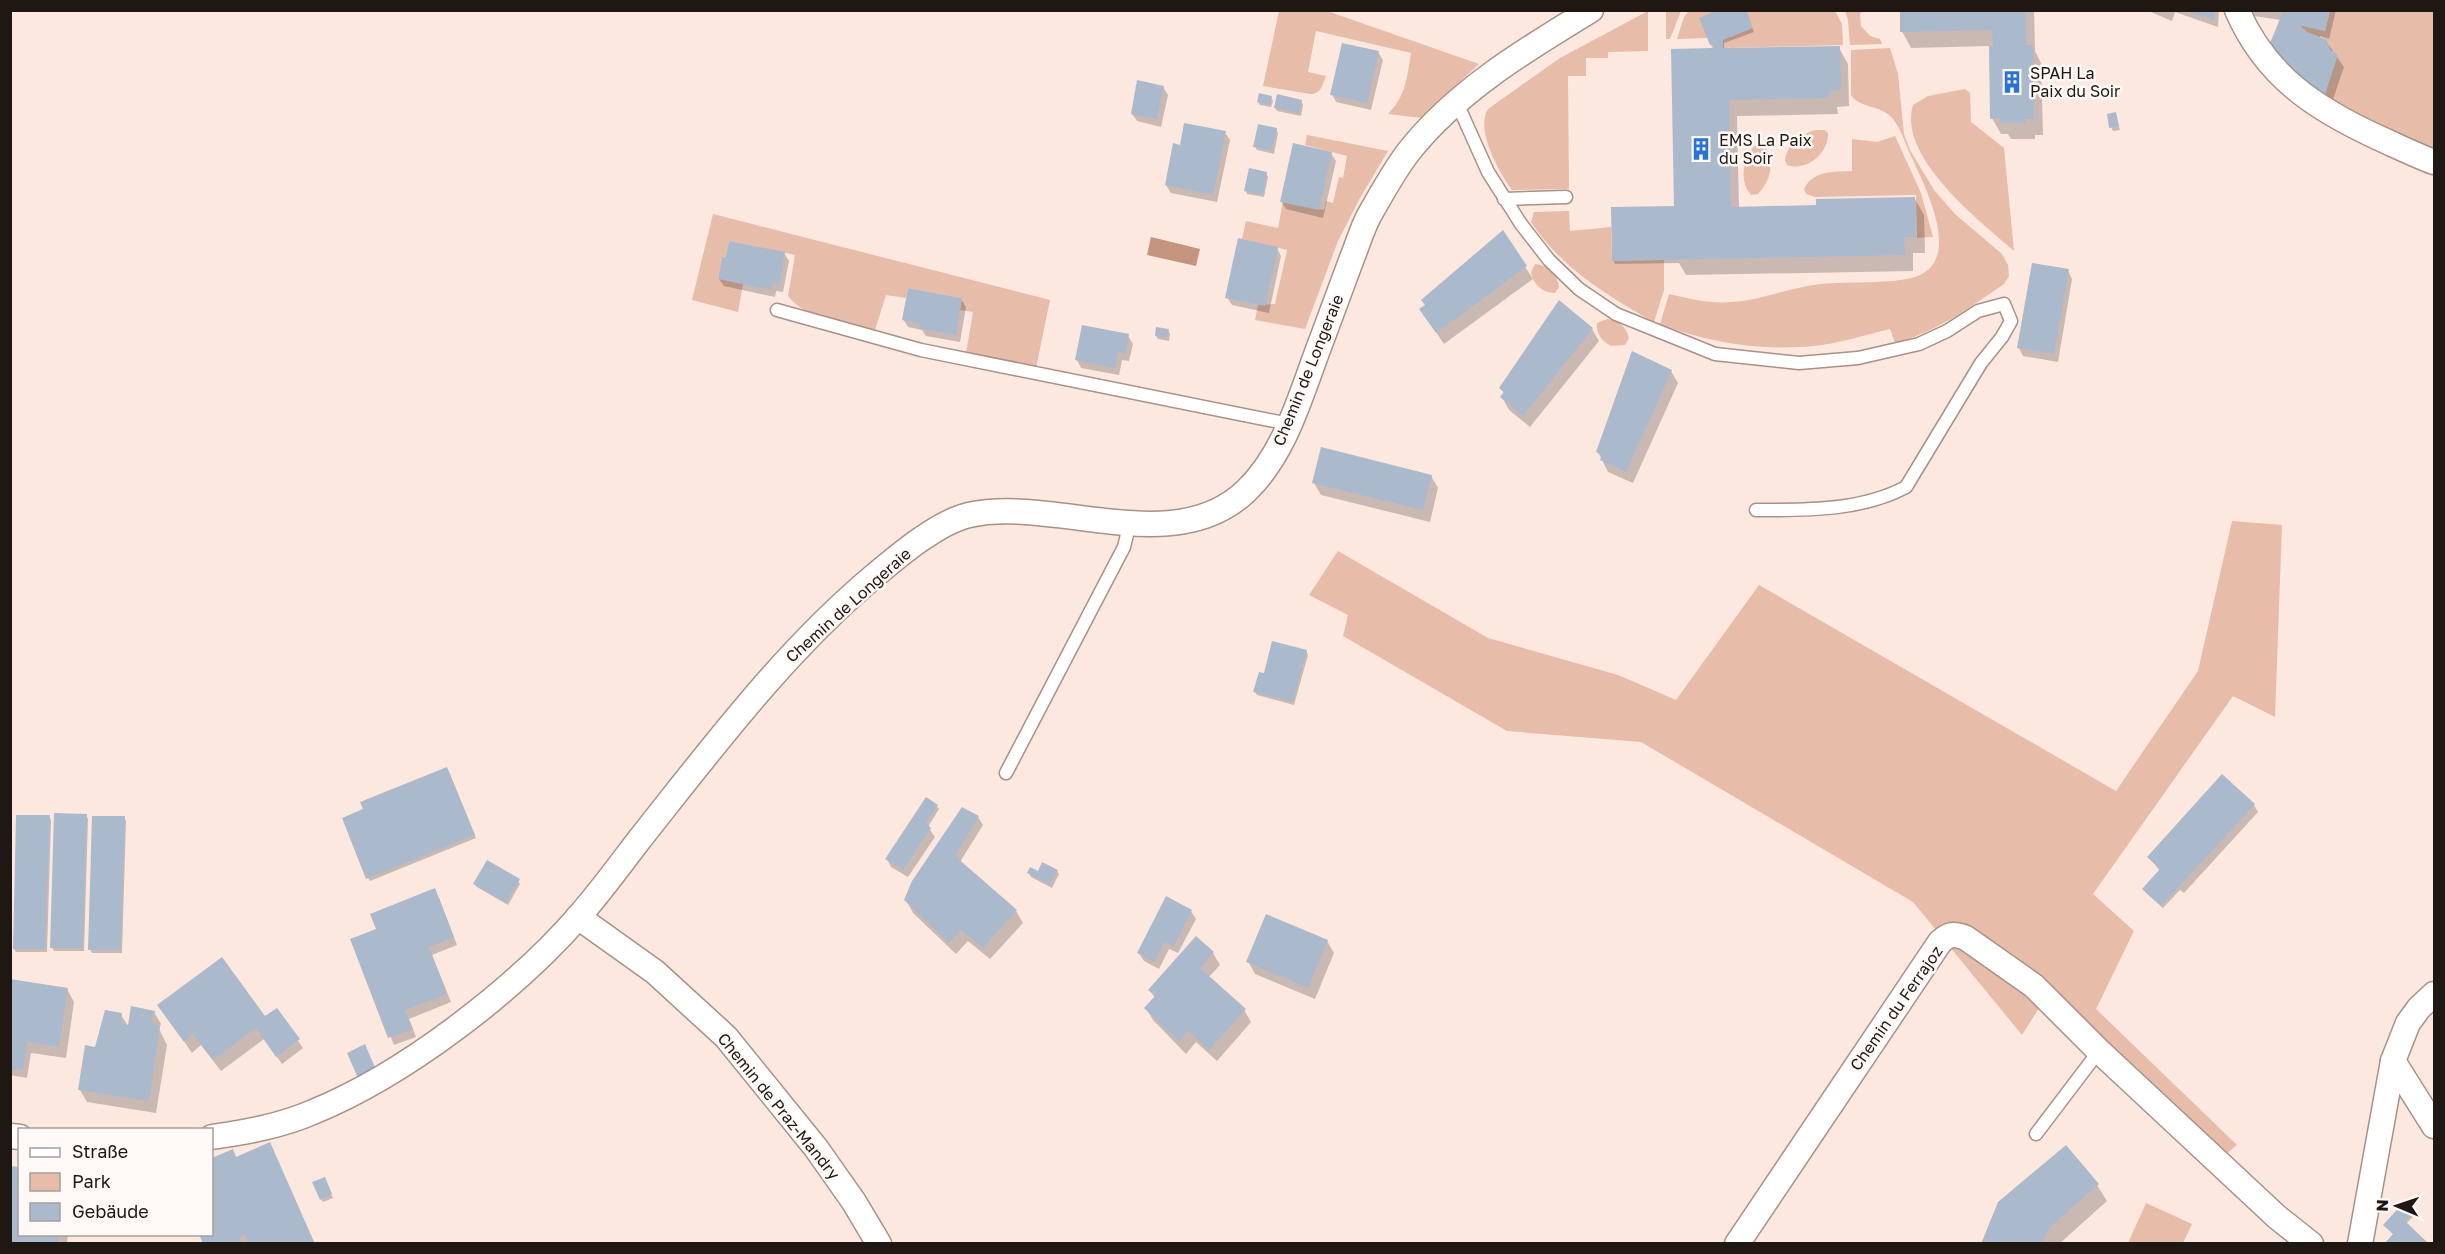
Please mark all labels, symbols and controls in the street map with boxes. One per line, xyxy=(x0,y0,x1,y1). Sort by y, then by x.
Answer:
place label: SPAH La Paix du Soir xyxy=(2030,63,2120,101)
building icon: SPAH La Paix du Soir xyxy=(1999,69,2025,95)
place label: EMS La Paix du Soir xyxy=(1719,130,1812,168)
building icon: EMS La Paix du Soir xyxy=(1688,136,1714,162)
street label: Chemin de Longeraie xyxy=(1268,291,1348,449)
street label: Chemin de Longeraie xyxy=(781,543,915,667)
street label: Chemin du Ferrajoz xyxy=(1845,942,1947,1074)
street label: Chemin de Praz-Mandry xyxy=(714,1029,844,1183)
legend xyxy=(18,1128,213,1236)
text: Straße xyxy=(72,1140,128,1162)
text: Park xyxy=(72,1170,111,1192)
north arrow xyxy=(2367,1176,2427,1236)
text: N xyxy=(2372,1199,2392,1212)
text: Gebäude xyxy=(72,1200,149,1222)

